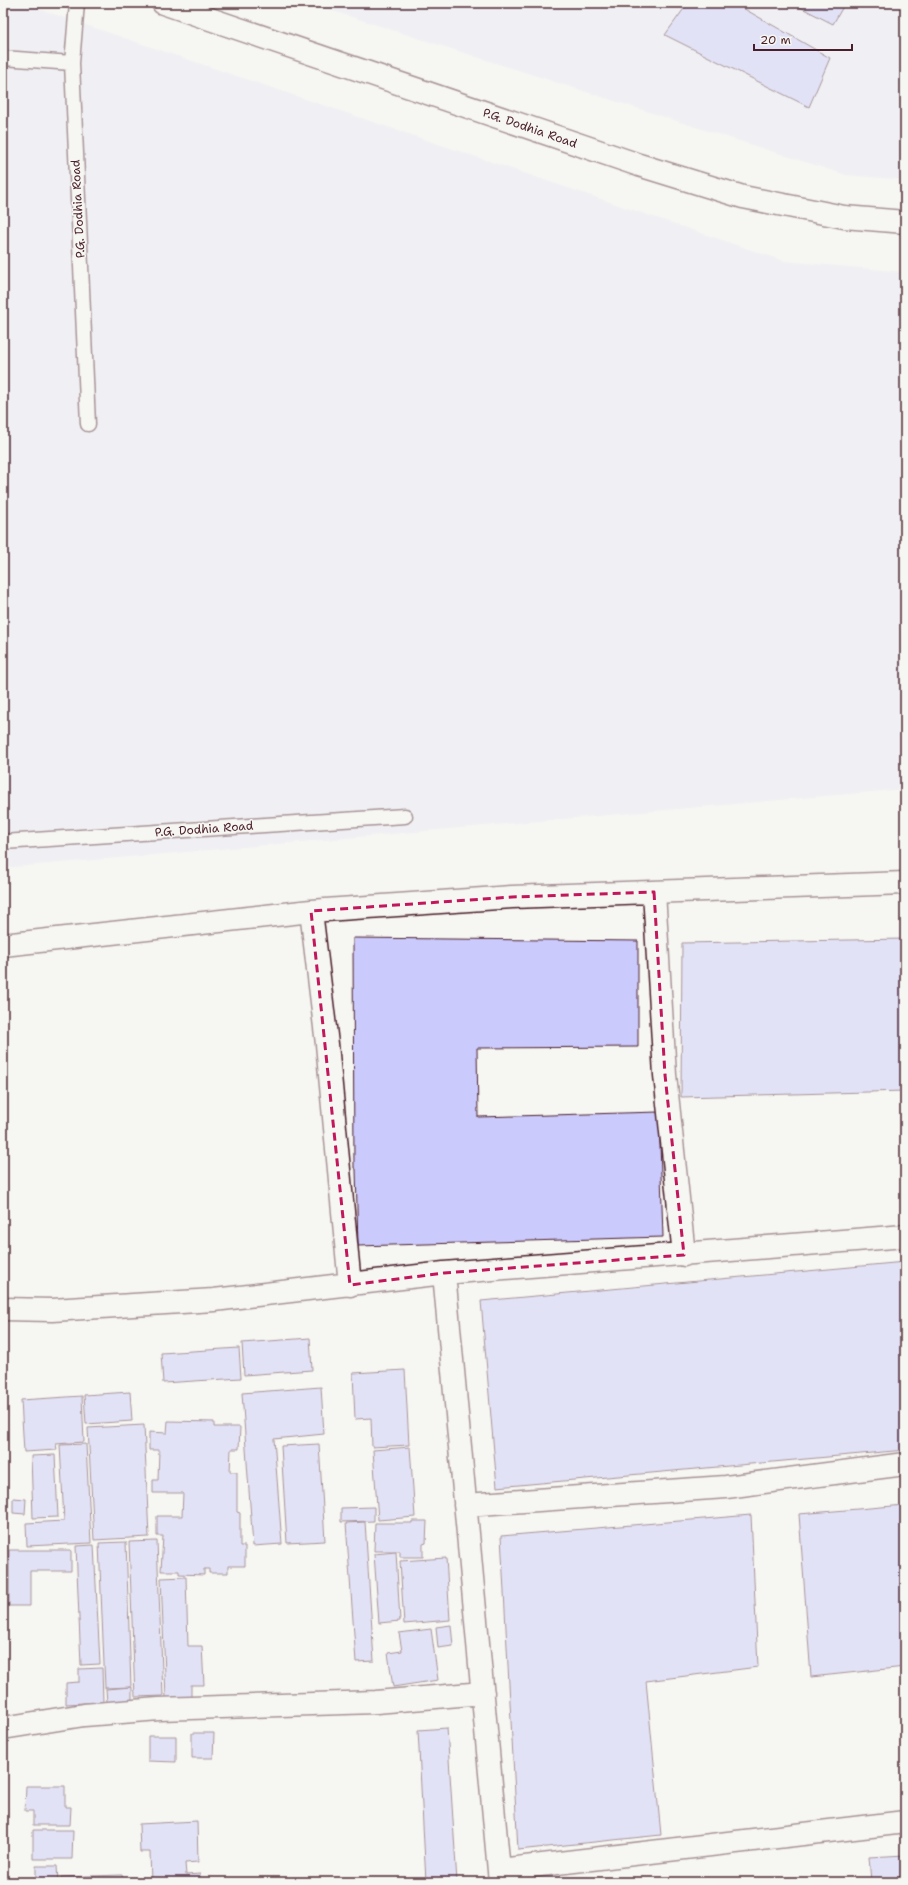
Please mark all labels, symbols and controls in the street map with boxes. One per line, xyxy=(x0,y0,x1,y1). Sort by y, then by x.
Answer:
scale bar xyxy=(754,26,852,52)
text: 20 m xyxy=(760,32,791,48)
street label: P.G. Dodhia Road xyxy=(481,104,580,152)
street label: P.G. Dodhia Road xyxy=(67,159,89,259)
street label: P.G. Dodhia Road xyxy=(154,818,254,840)

